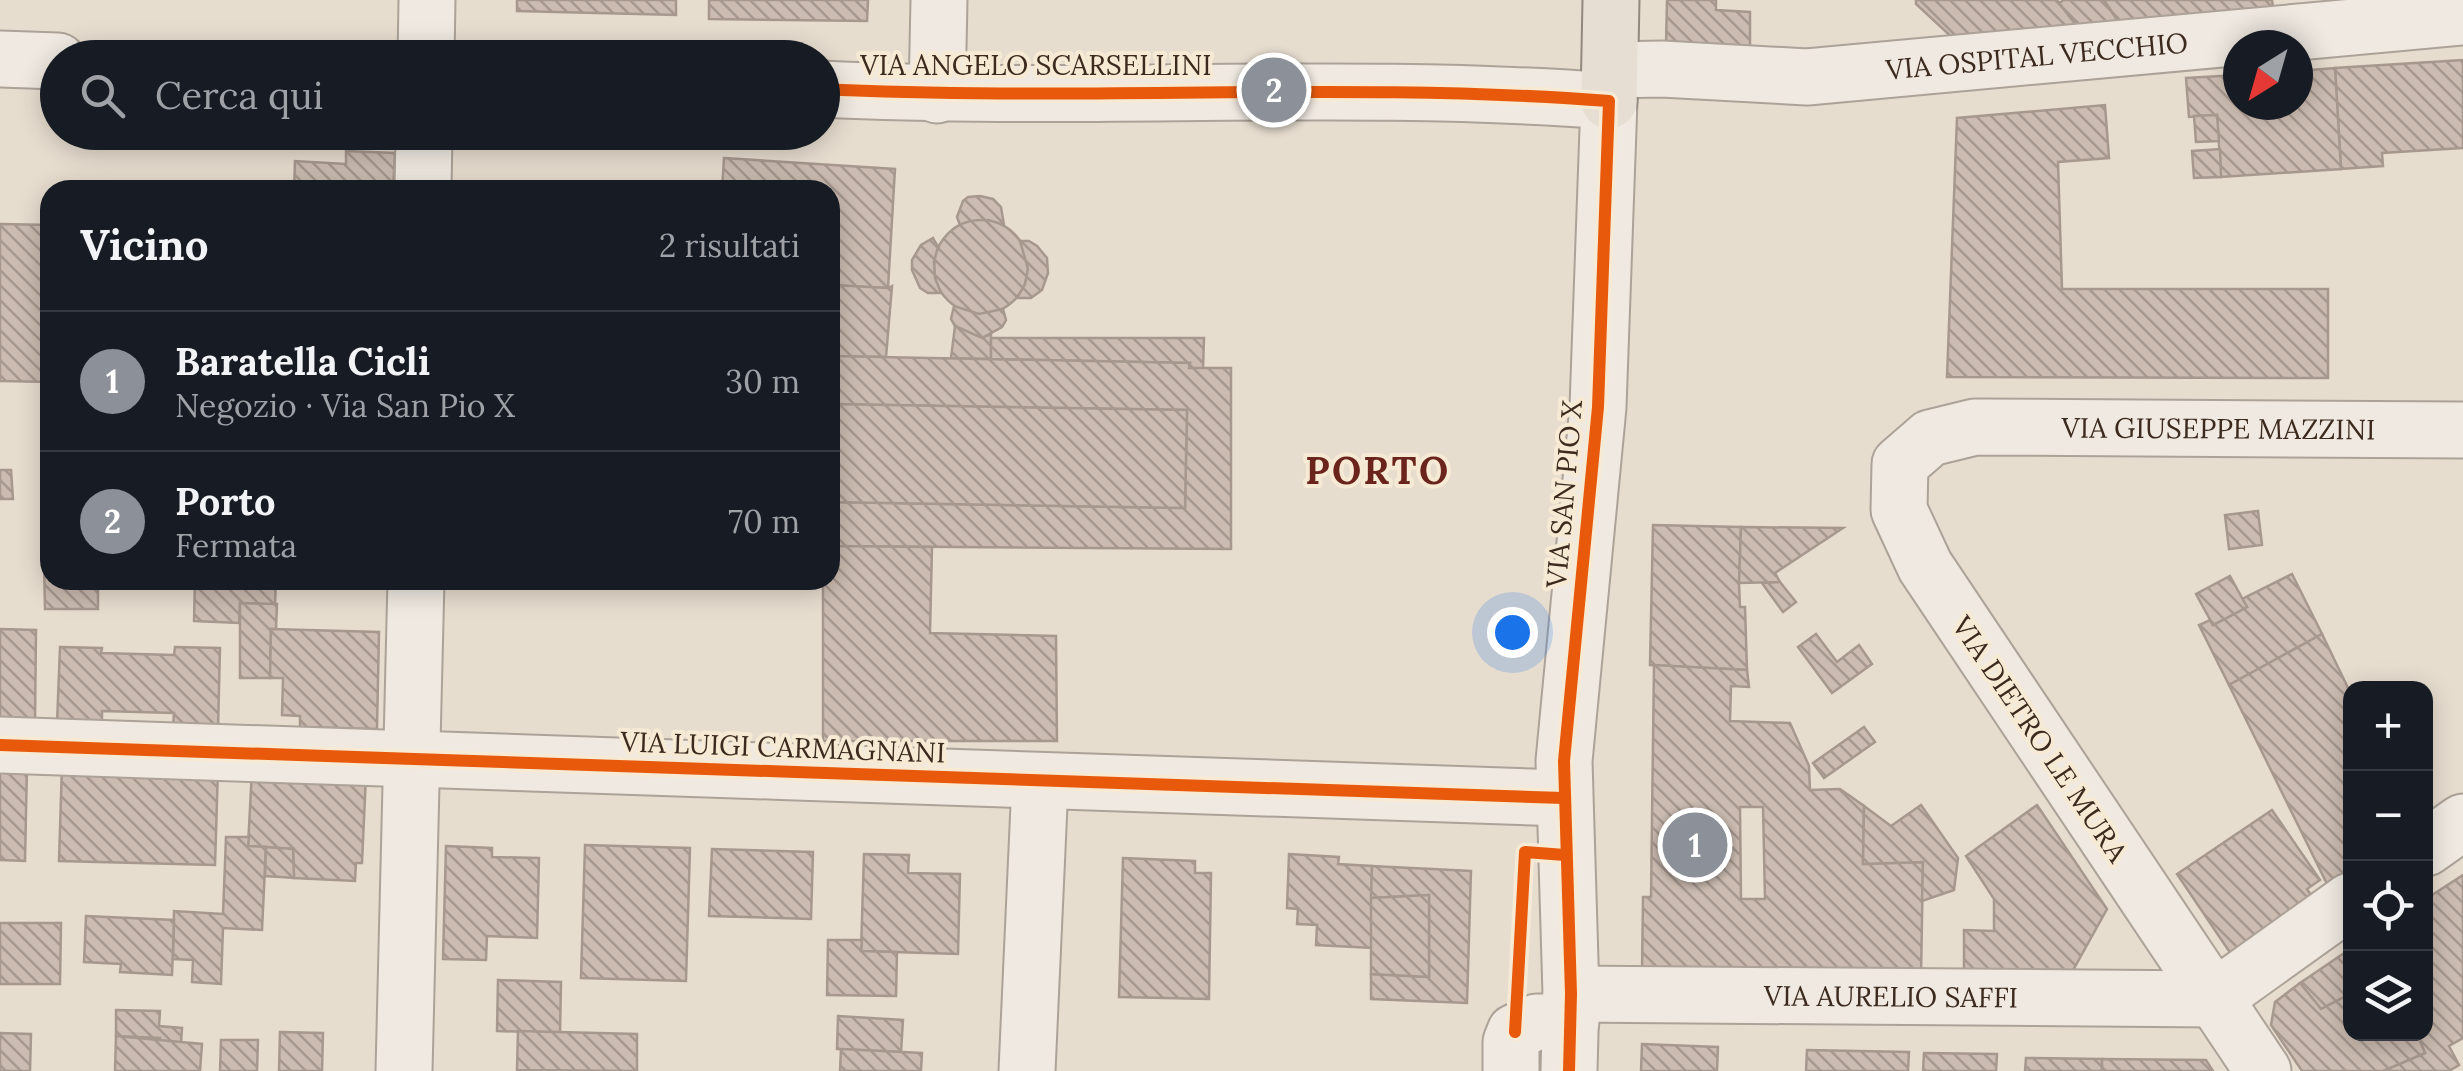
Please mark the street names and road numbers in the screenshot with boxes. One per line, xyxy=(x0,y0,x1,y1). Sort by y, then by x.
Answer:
street label: VIA OSPITAL VECCHIO xyxy=(1883,24,2190,88)
street label: VIA ANGELO SCARSELLINI xyxy=(859,47,1212,83)
street label: VIA SAN PIO X xyxy=(1538,398,1590,590)
street label: VIA GIUSEPPE MAZZINI xyxy=(2060,410,2376,447)
street label: VIA DIETRO LE MURA xyxy=(1944,608,2136,869)
street label: VIA LUIGI CARMAGNANI xyxy=(619,723,946,771)
street label: VIA AURELIO SAFFI xyxy=(1763,977,2018,1015)

